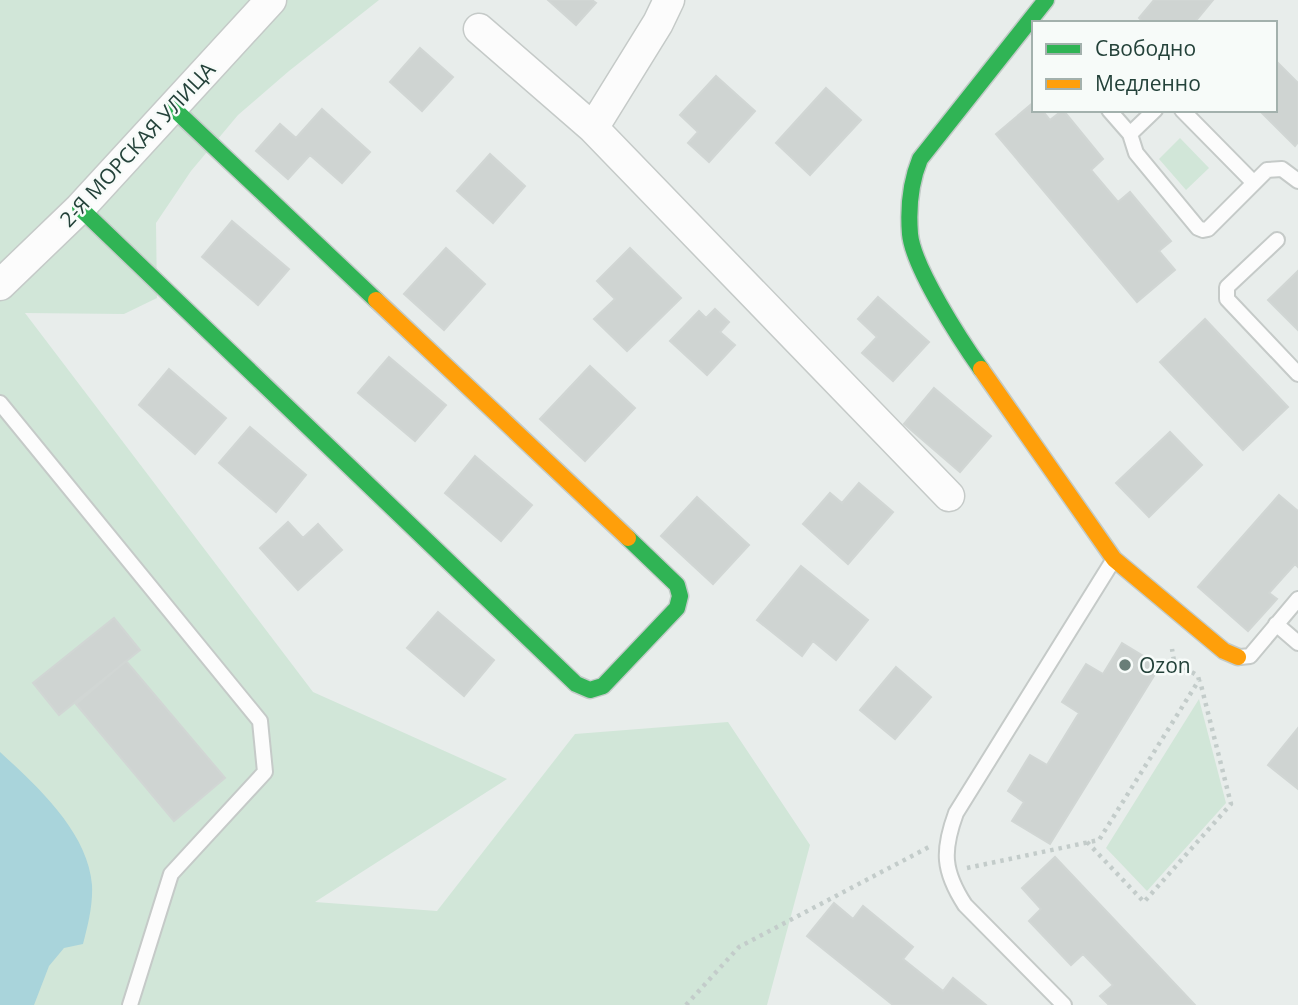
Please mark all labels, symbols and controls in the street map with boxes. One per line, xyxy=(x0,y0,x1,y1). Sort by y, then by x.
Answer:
legend xyxy=(1032,21,1277,112)
text: Свободно xyxy=(1095,34,1196,62)
street label: 2-Я МОРСКАЯ УЛИЦА xyxy=(53,55,221,232)
text: Медленно xyxy=(1095,69,1201,97)
place label: Ozon xyxy=(1139,651,1191,679)
marker: Ozon xyxy=(1117,657,1133,673)

